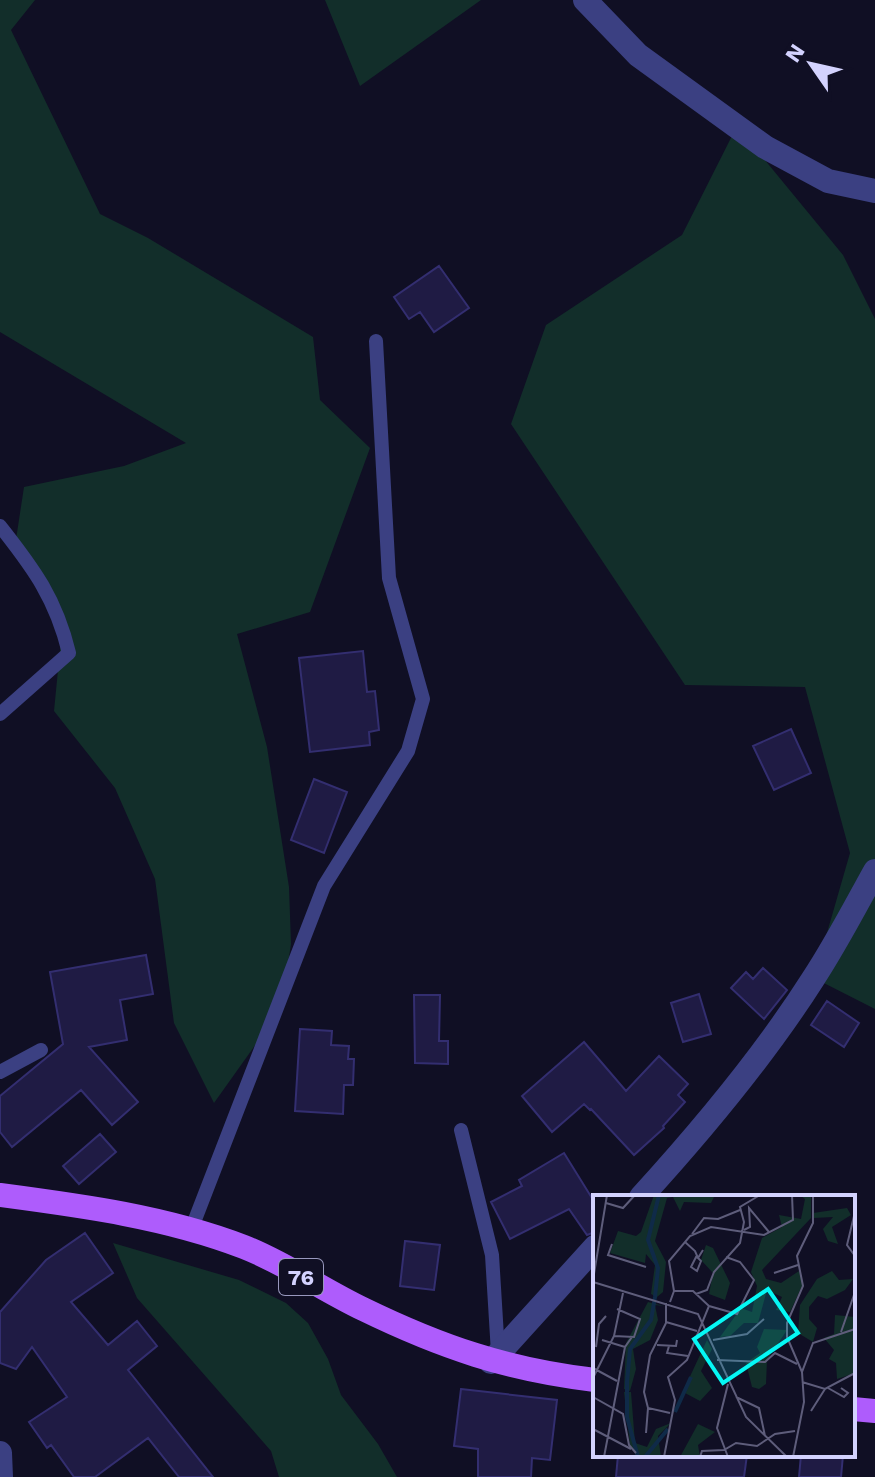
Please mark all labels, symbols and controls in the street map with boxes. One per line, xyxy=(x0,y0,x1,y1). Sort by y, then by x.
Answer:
north arrow xyxy=(771,24,851,104)
text: N xyxy=(780,39,810,67)
inset map xyxy=(593,1195,855,1457)
road number: 76 xyxy=(279,1259,323,1295)

